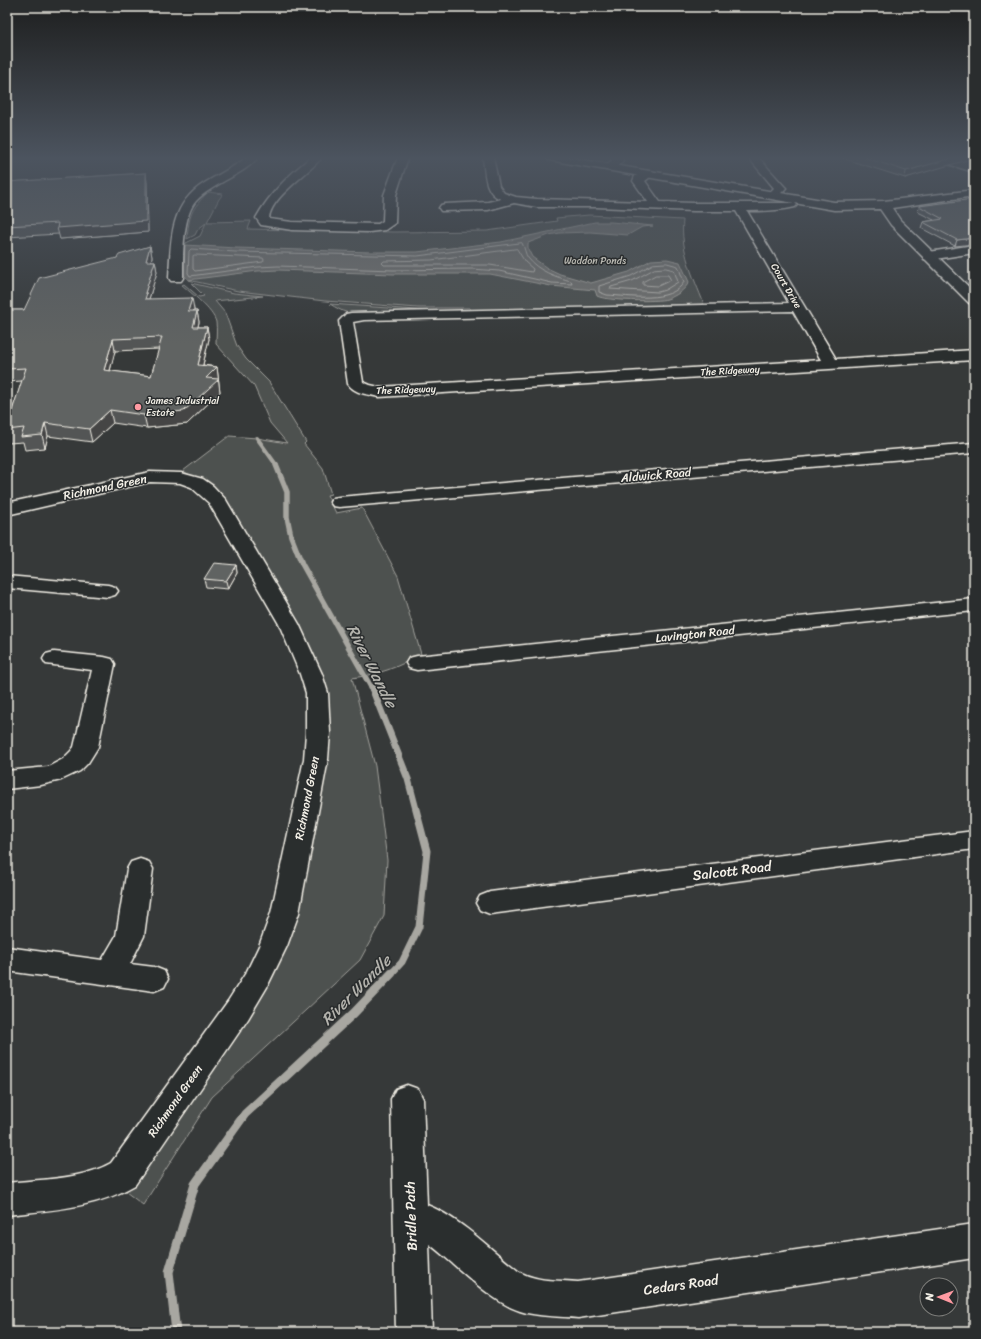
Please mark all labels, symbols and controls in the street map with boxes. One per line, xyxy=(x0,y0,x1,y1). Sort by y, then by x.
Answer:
park label: Waddon Ponds xyxy=(564,252,627,270)
street label: Court Drive xyxy=(766,260,806,312)
street label: The Ridgeway xyxy=(700,360,761,382)
street label: The Ridgeway xyxy=(376,380,437,400)
place label: James Industrial Estate xyxy=(145,392,220,422)
marker: James Industrial Estate xyxy=(133,402,143,412)
street label: Aldwick Road xyxy=(619,461,693,489)
street label: Richmond Green xyxy=(61,467,149,507)
water label: River Wandle xyxy=(338,619,406,715)
street label: Lavington Road xyxy=(654,619,736,649)
street label: Richmond Green xyxy=(288,754,326,842)
street label: Salcott Road xyxy=(691,854,774,888)
water label: River Wandle xyxy=(314,946,400,1032)
street label: Richmond Green xyxy=(142,1059,209,1142)
street label: Bridle Path xyxy=(397,1181,425,1251)
street label: Cedars Road xyxy=(642,1267,722,1303)
north arrow xyxy=(919,1277,959,1317)
text: N xyxy=(920,1292,939,1302)

